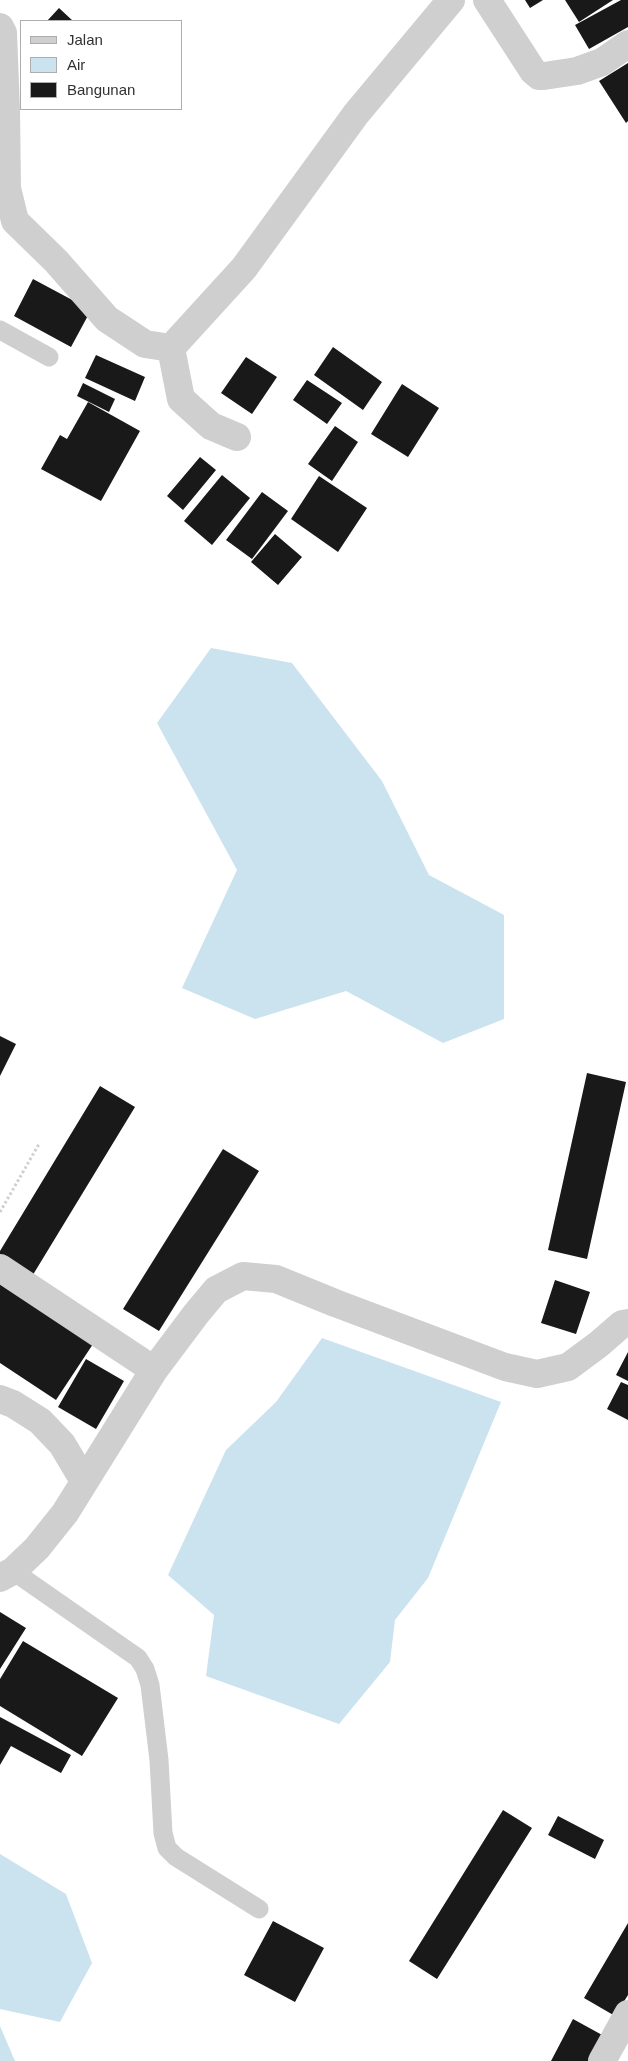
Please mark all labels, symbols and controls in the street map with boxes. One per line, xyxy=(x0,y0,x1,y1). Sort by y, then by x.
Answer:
legend xyxy=(20,20,182,110)
text: Jalan xyxy=(67,31,103,48)
text: Air xyxy=(67,56,85,73)
text: Bangunan xyxy=(67,81,135,98)

